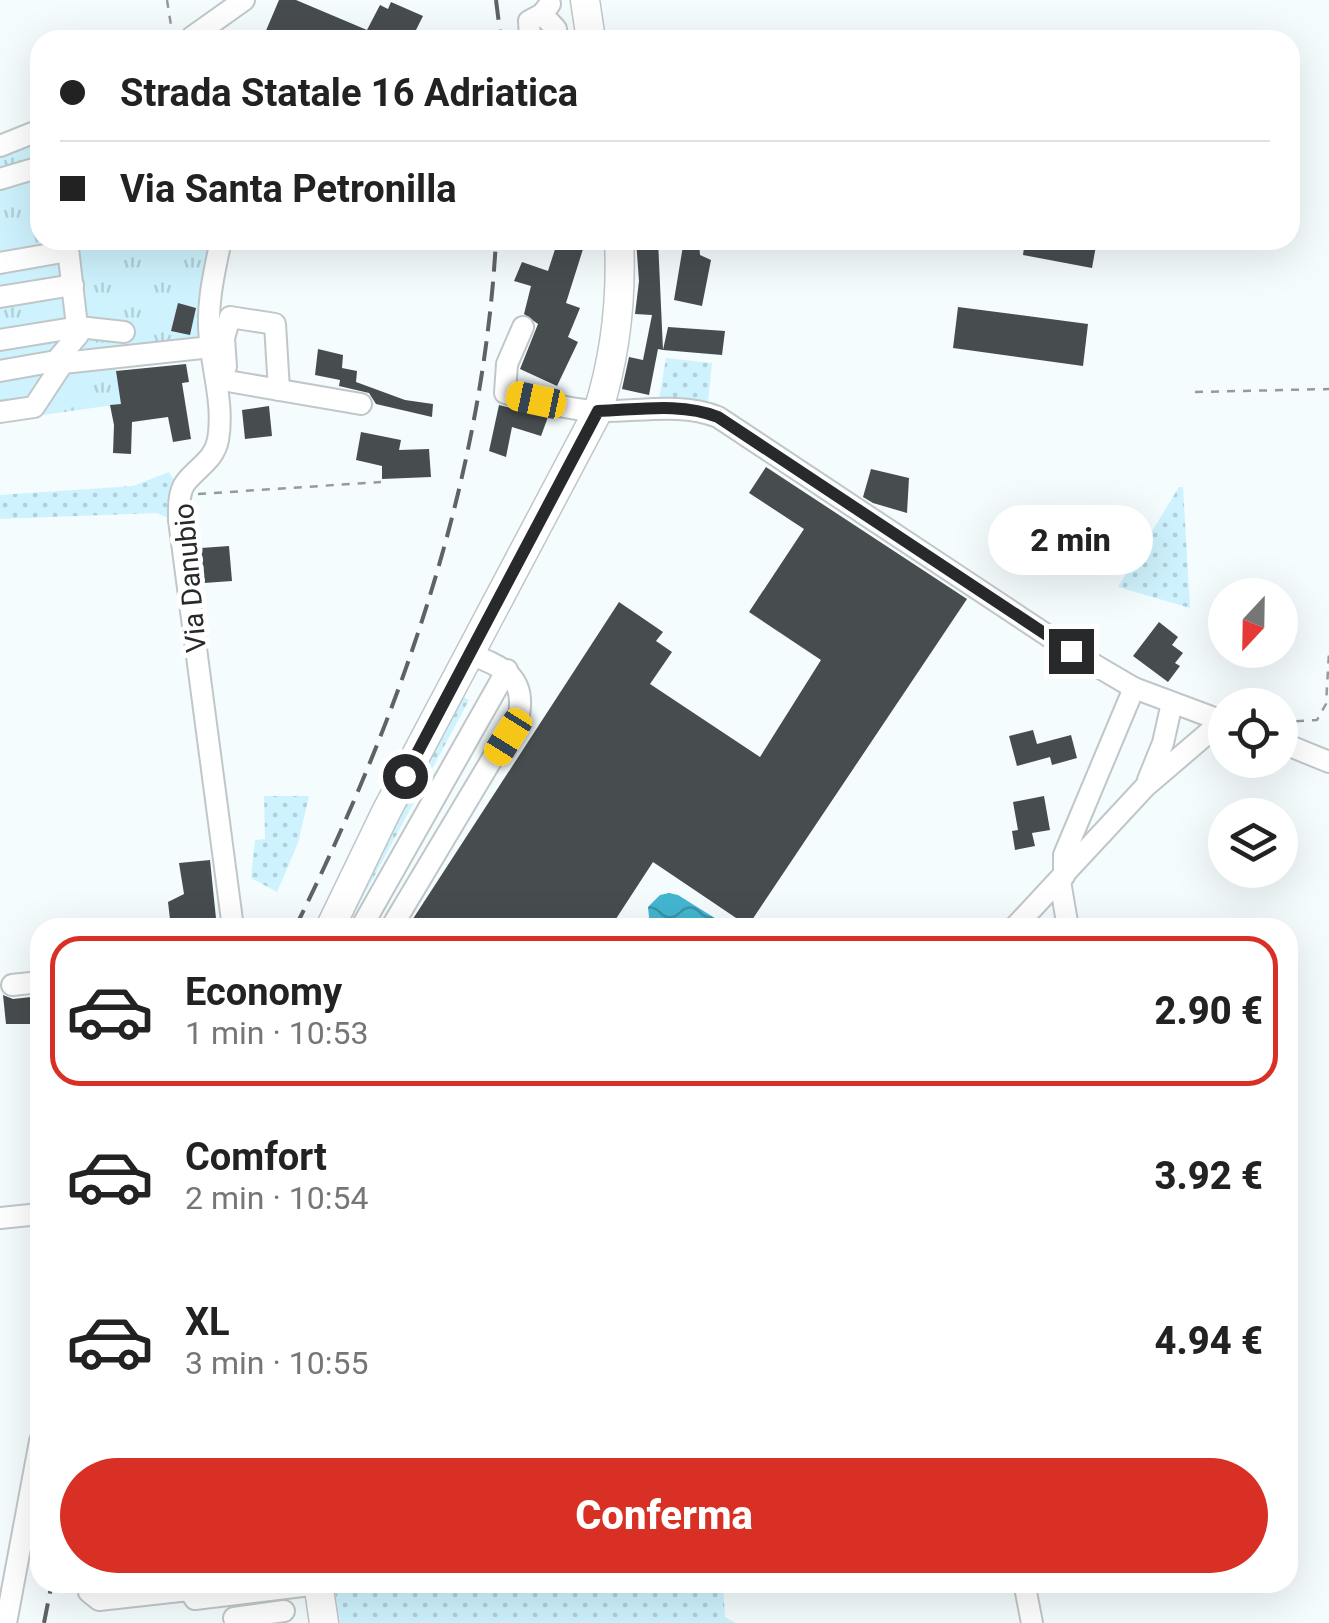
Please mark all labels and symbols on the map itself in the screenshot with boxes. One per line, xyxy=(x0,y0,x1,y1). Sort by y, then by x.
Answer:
car xyxy=(504,379,568,421)
street label: Via Danubio xyxy=(167,502,213,654)
callout: 2 min xyxy=(988,506,1154,576)
north arrow xyxy=(1208,578,1298,668)
route end xyxy=(1049,629,1094,674)
car xyxy=(479,704,537,770)
route start xyxy=(383,754,428,799)

